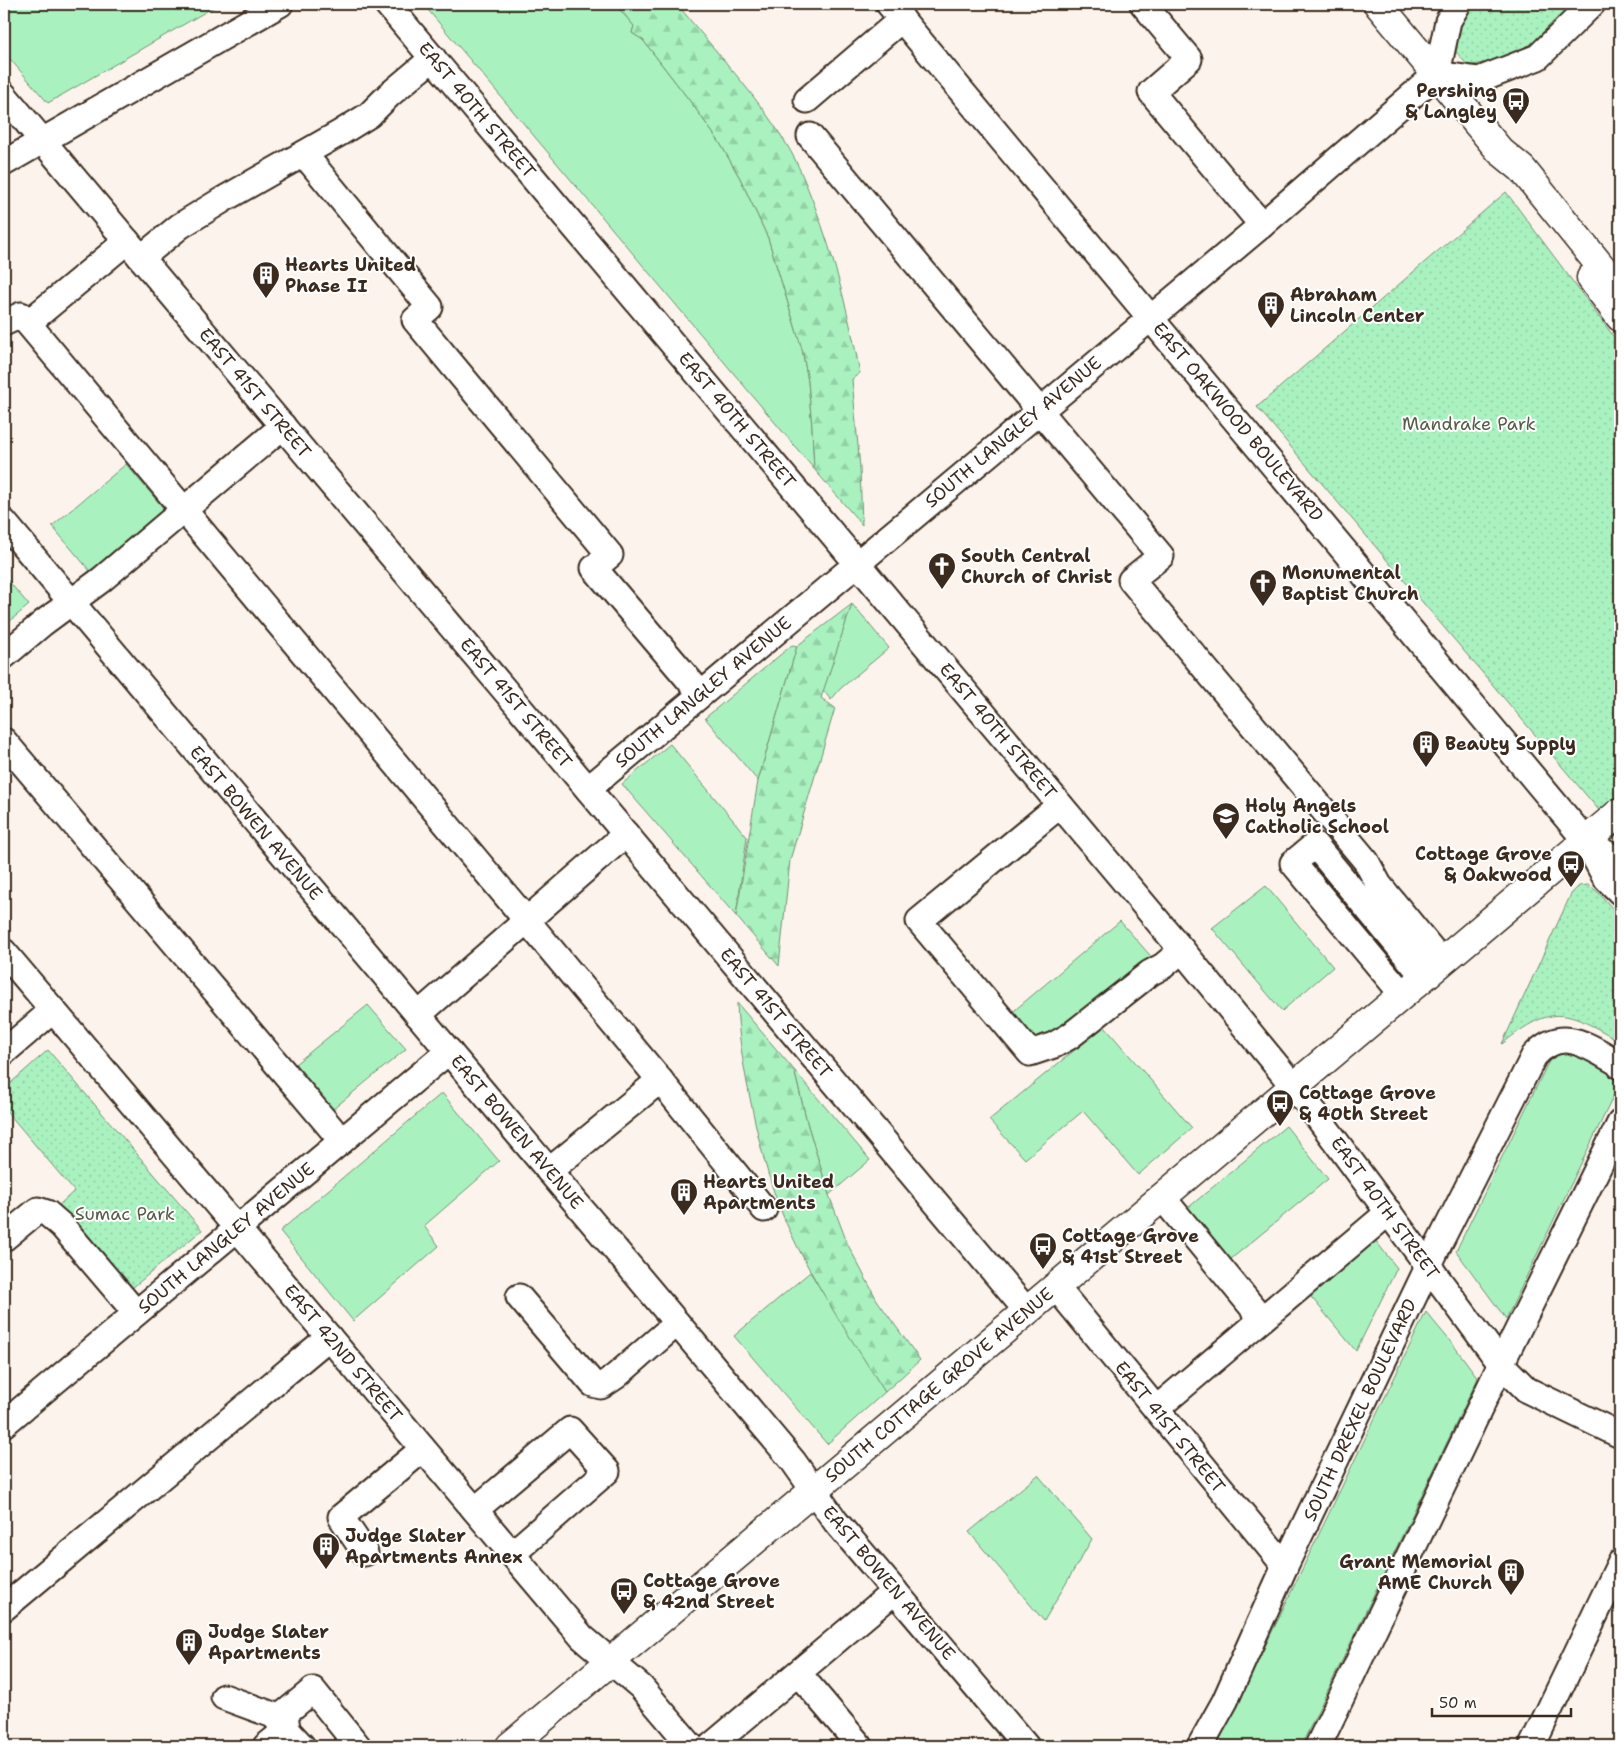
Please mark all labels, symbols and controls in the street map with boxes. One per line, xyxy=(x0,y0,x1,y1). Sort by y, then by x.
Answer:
street label: EAST 40TH STREET xyxy=(413,37,541,183)
place label: Pershing & Langley xyxy=(1405,79,1497,124)
bus stop icon: Pershing & Langley xyxy=(1501,86,1531,125)
place label: Hearts United Phase II xyxy=(285,253,416,298)
building icon: Hearts United Phase II xyxy=(251,260,281,299)
place label: Abraham Lincoln Center xyxy=(1290,283,1425,328)
building icon: Abraham Lincoln Center xyxy=(1256,290,1286,329)
street label: EAST OAKWOOD BOULEVARD xyxy=(1147,317,1329,527)
street label: EAST 41ST STREET xyxy=(193,323,317,463)
street label: EAST 40TH STREET xyxy=(673,347,801,493)
street label: SOUTH LANGLEY AVENUE xyxy=(920,351,1106,513)
park label: Mandrake Park xyxy=(1402,412,1536,436)
place label: South Central Church of Christ xyxy=(961,544,1112,589)
church icon: South Central Church of Christ xyxy=(927,551,957,590)
place label: Monumental Baptist Church xyxy=(1282,561,1419,606)
church icon: Monumental Baptist Church xyxy=(1248,568,1278,607)
street label: SOUTH LANGLEY AVENUE xyxy=(610,611,796,773)
street label: EAST 41ST STREET xyxy=(454,633,578,773)
street label: EAST 40TH STREET xyxy=(934,658,1062,804)
building icon: Beauty Supply xyxy=(1411,729,1441,768)
place label: Beauty Supply xyxy=(1445,732,1576,756)
street label: EAST BOWEN AVENUE xyxy=(184,741,328,905)
place label: Holy Angels Catholic School xyxy=(1245,794,1389,839)
school or university icon: Holy Angels Catholic School xyxy=(1211,801,1241,840)
place label: Cottage Grove & Oakwood xyxy=(1415,842,1552,887)
bus stop icon: Cottage Grove & Oakwood xyxy=(1556,849,1586,888)
street label: EAST 41ST STREET xyxy=(714,943,838,1083)
street label: EAST BOWEN AVENUE xyxy=(445,1050,589,1214)
place label: Cottage Grove & 40th Street xyxy=(1299,1081,1436,1126)
bus stop icon: Cottage Grove & 40th Street xyxy=(1265,1088,1295,1127)
street label: EAST 40TH STREET xyxy=(1325,1132,1445,1284)
street label: SOUTH LANGLEY AVENUE xyxy=(133,1157,319,1319)
place label: Hearts United Apartments xyxy=(703,1170,834,1215)
building icon: Hearts United Apartments xyxy=(669,1177,699,1216)
park label: Sumac Park xyxy=(75,1202,175,1226)
place label: Cottage Grove & 41st Street xyxy=(1062,1224,1199,1269)
bus stop icon: Cottage Grove & 41st Street xyxy=(1028,1231,1058,1270)
street label: EAST 42ND STREET xyxy=(278,1279,408,1427)
street label: SOUTH COTTAGE GROVE AVENUE xyxy=(820,1282,1058,1488)
street label: SOUTH DREXEL BOULEVARD xyxy=(1298,1295,1422,1525)
street label: EAST 41ST STREET xyxy=(1109,1356,1231,1498)
street label: EAST BOWEN AVENUE xyxy=(817,1501,961,1665)
place label: Judge Slater Apartments Annex xyxy=(345,1524,523,1569)
building icon: Judge Slater Apartments Annex xyxy=(311,1531,341,1570)
place label: Grant Memorial AME Church xyxy=(1339,1550,1492,1595)
building icon: Grant Memorial AME Church xyxy=(1496,1557,1526,1596)
place label: Cottage Grove & 42nd Street xyxy=(643,1569,780,1614)
bus stop icon: Cottage Grove & 42nd Street xyxy=(609,1576,639,1615)
place label: Judge Slater Apartments xyxy=(208,1620,329,1665)
building icon: Judge Slater Apartments xyxy=(174,1627,204,1666)
scale bar xyxy=(1432,1685,1570,1717)
text: 50 m xyxy=(1439,1693,1477,1713)

